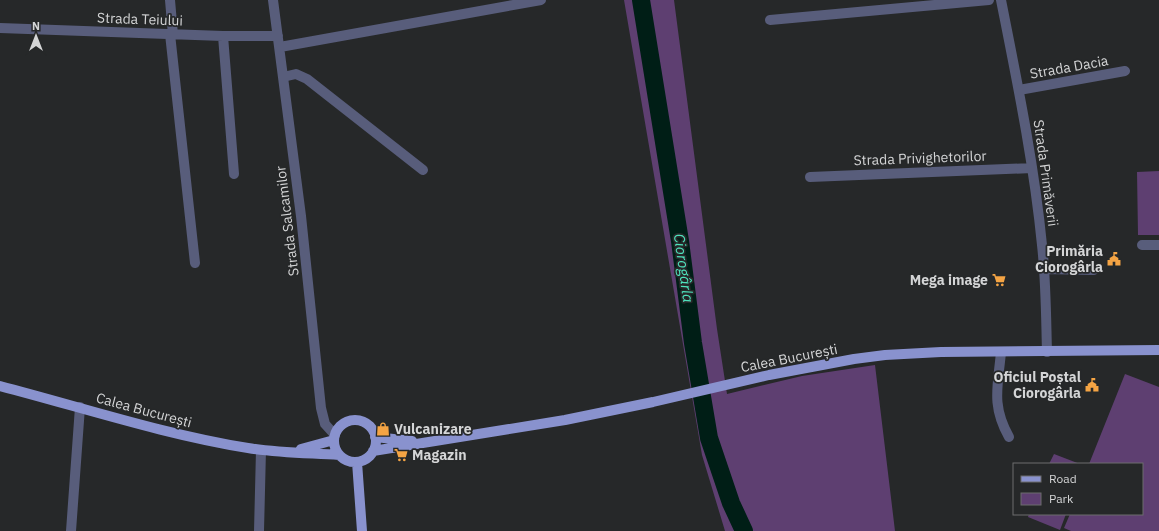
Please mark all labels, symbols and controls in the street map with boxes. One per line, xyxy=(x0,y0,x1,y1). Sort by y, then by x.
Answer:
street label: Strada Teiului xyxy=(97,9,183,29)
north arrow xyxy=(16,16,56,56)
text: N xyxy=(32,19,40,33)
street label: Strada Dacia xyxy=(1028,51,1110,83)
street label: Strada Primăverii xyxy=(1030,118,1062,228)
street label: Strada Privighetorilor xyxy=(853,147,987,169)
street label: Strada Salcamilor xyxy=(271,165,303,277)
water label: Ciorogârla xyxy=(670,232,698,304)
place label: Primăria Ciorogârla xyxy=(1035,242,1103,276)
public building icon: Primăria Ciorogârla xyxy=(1106,251,1122,267)
place label: Mega image xyxy=(910,271,988,289)
supermarket icon: Mega image xyxy=(991,272,1007,288)
street label: Calea București xyxy=(739,340,839,376)
place label: Oficiul Poștal Ciorogârla xyxy=(994,368,1081,402)
public building icon: Oficiul Poștal Ciorogârla xyxy=(1084,377,1100,393)
street label: Calea București xyxy=(94,389,194,431)
place label: Vulcanizare xyxy=(394,420,472,438)
shop icon: Vulcanizare xyxy=(375,421,391,437)
place label: Magazin xyxy=(412,446,467,464)
supermarket icon: Magazin xyxy=(393,447,409,463)
legend xyxy=(1013,463,1143,515)
text: Road xyxy=(1049,471,1077,486)
text: Park xyxy=(1049,491,1074,506)

